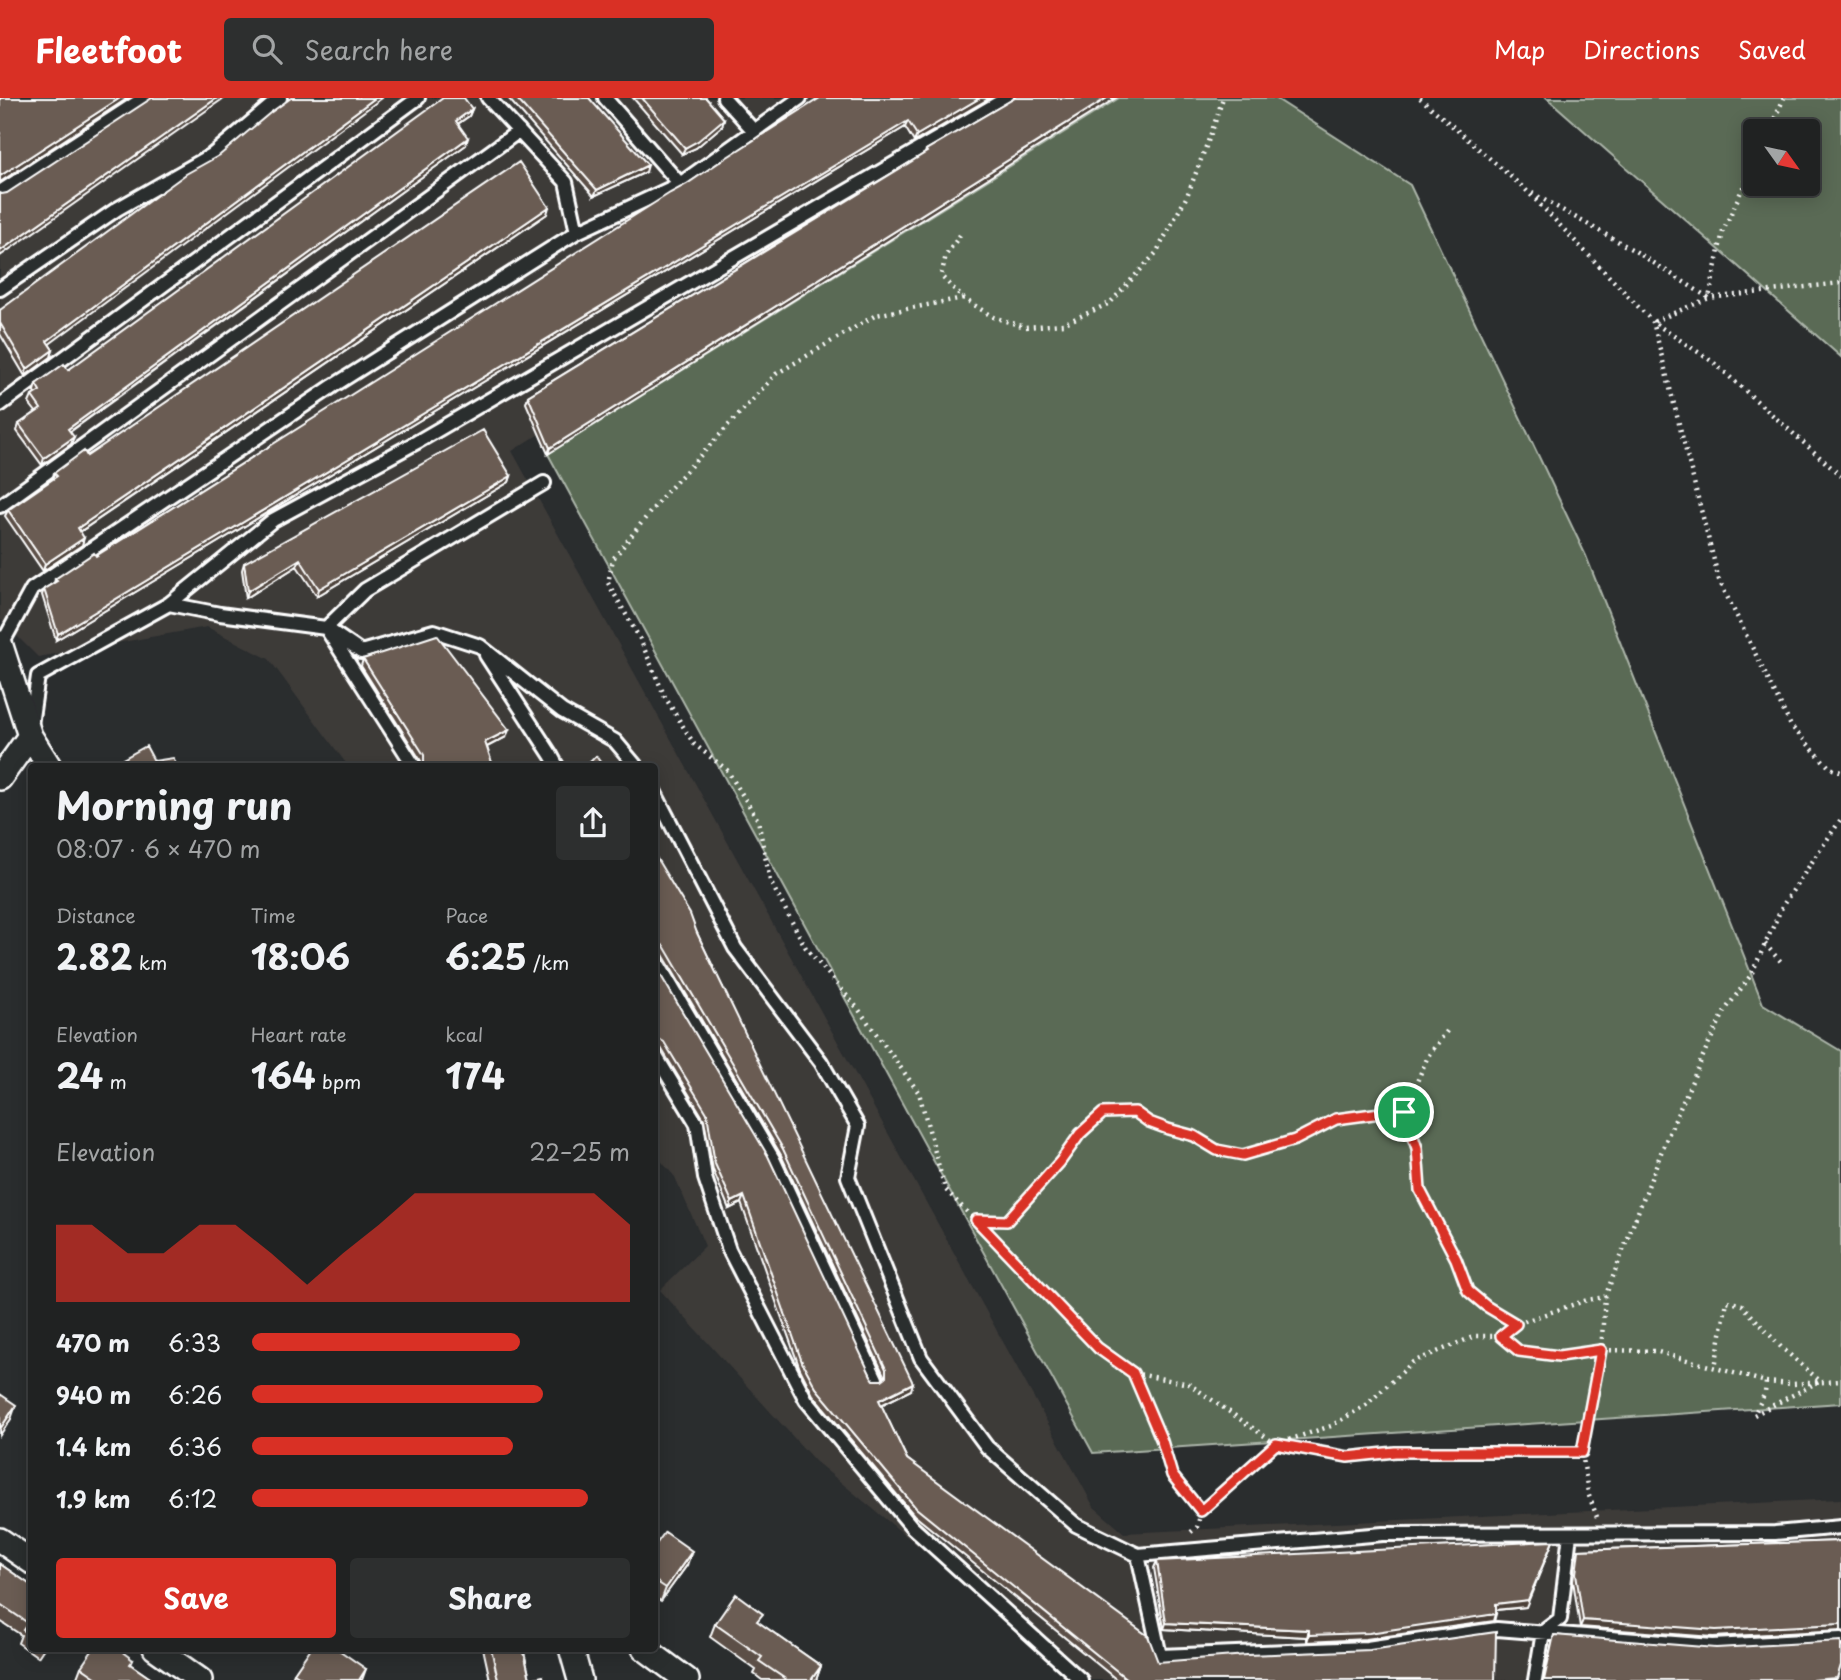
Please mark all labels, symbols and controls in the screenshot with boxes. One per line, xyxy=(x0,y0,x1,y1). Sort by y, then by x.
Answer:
search box xyxy=(224,18,714,81)
text: Fleetfoot xyxy=(35,24,182,74)
icon: search xyxy=(248,30,286,68)
text: Search here xyxy=(304,30,453,69)
text: Map xyxy=(1494,31,1545,67)
text: Directions xyxy=(1583,31,1700,67)
text: Saved xyxy=(1738,31,1806,67)
north arrow xyxy=(1743,119,1820,196)
map controls xyxy=(1743,119,1820,196)
text: Morning run xyxy=(56,776,292,833)
button: share xyxy=(556,786,630,860)
text: 08:07 · 6 × 470 m xyxy=(56,831,261,866)
text: Distance xyxy=(56,901,136,929)
text: Time xyxy=(251,901,296,929)
text: Pace xyxy=(445,901,488,929)
text: 2.82 xyxy=(56,929,133,982)
text: 18:06 xyxy=(251,929,350,982)
text: 6:25 xyxy=(445,929,527,982)
text: km xyxy=(133,948,167,976)
text: /km xyxy=(527,948,569,976)
text: Elevation xyxy=(56,1020,138,1048)
text: Heart rate xyxy=(251,1020,347,1048)
text: kcal xyxy=(445,1020,483,1048)
text: 24 xyxy=(56,1048,103,1101)
text: 164 xyxy=(251,1048,316,1101)
text: 174 xyxy=(445,1048,505,1101)
text: m xyxy=(103,1067,127,1095)
text: bpm xyxy=(316,1067,361,1095)
pin xyxy=(1374,1082,1434,1142)
icon: arrive xyxy=(1385,1093,1423,1131)
text: Elevation xyxy=(56,1134,155,1169)
text: 22–25 m xyxy=(529,1134,630,1169)
text: 470 m xyxy=(56,1325,130,1360)
text: 6:33 xyxy=(168,1325,221,1360)
text: 940 m xyxy=(56,1377,131,1412)
text: 6:26 xyxy=(168,1377,222,1412)
text: 1.4 km xyxy=(56,1429,131,1464)
text: 6:36 xyxy=(168,1429,222,1464)
text: 1.9 km xyxy=(56,1481,130,1516)
text: 6:12 xyxy=(168,1481,217,1516)
button: Save xyxy=(56,1558,336,1638)
button: Share xyxy=(350,1558,630,1638)

